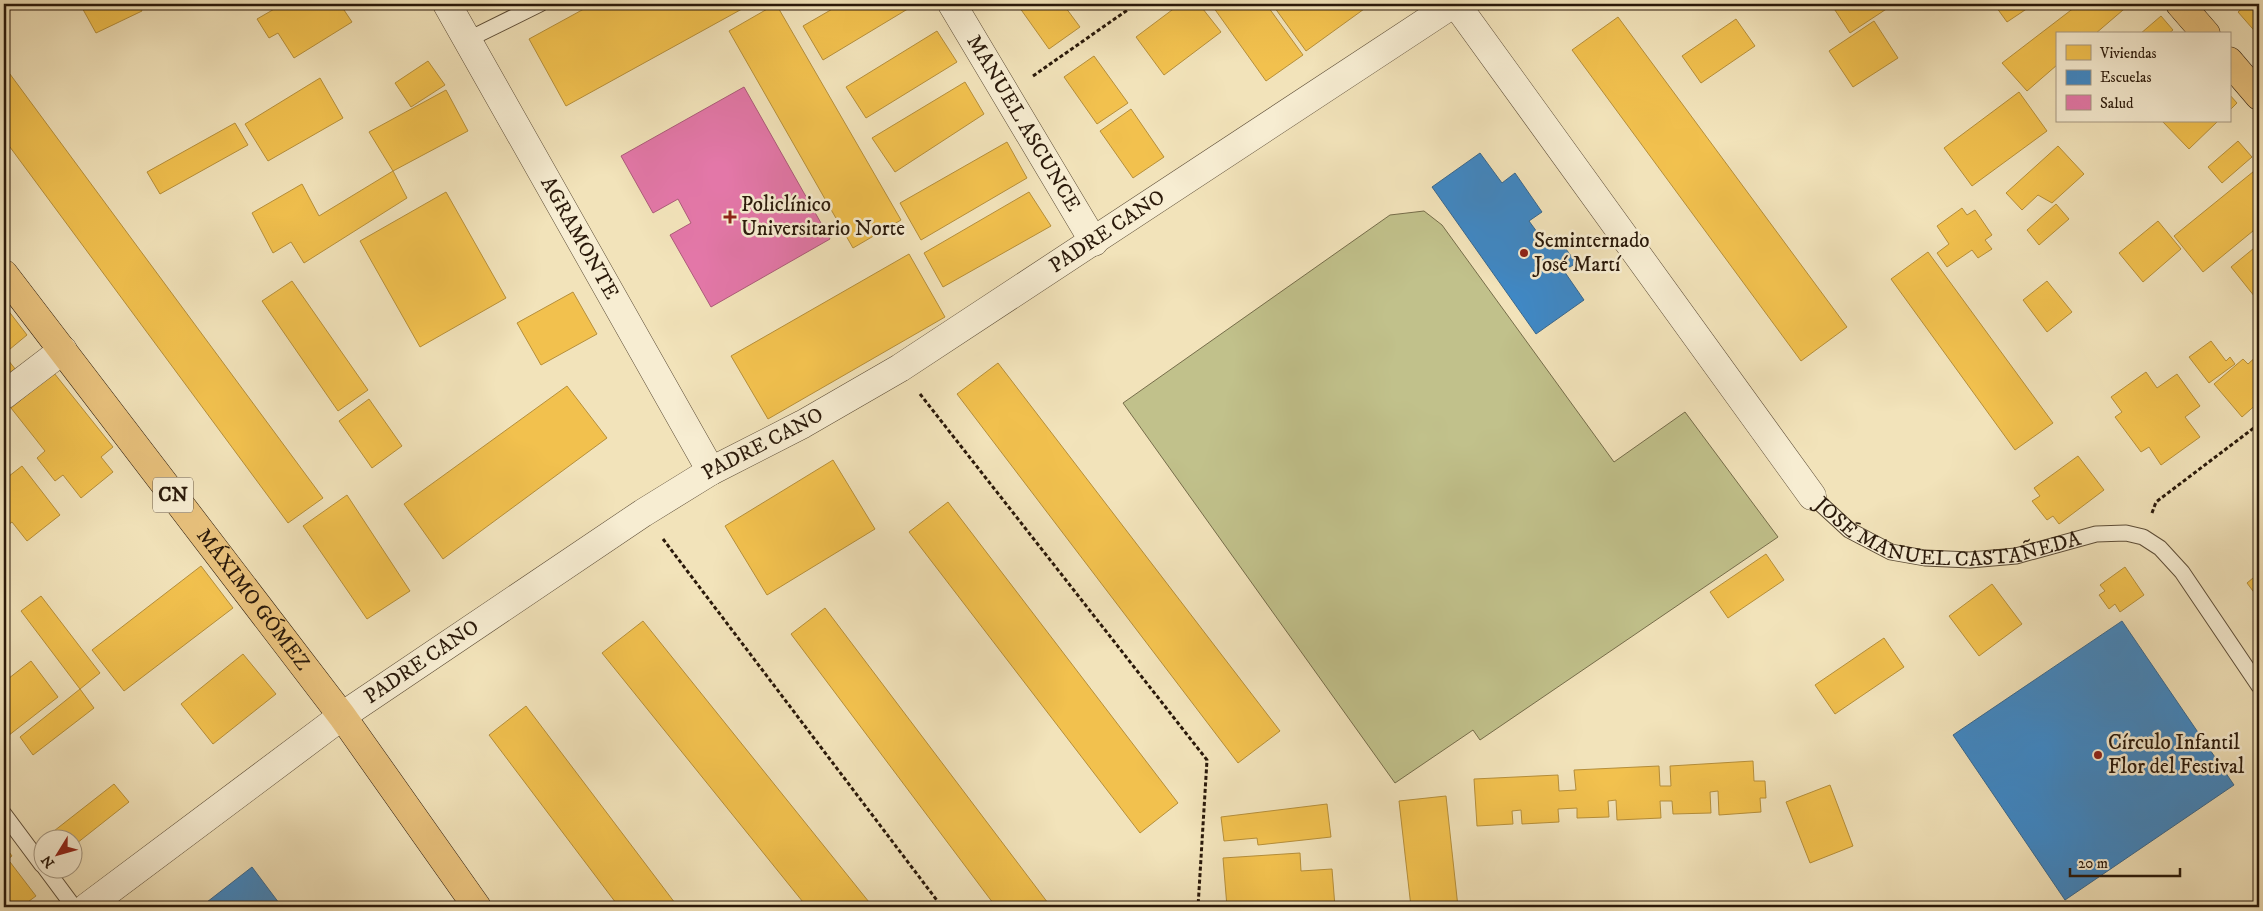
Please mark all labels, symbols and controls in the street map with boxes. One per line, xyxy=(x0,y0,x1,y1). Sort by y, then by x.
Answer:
street label: MANUEL ASCUNCE xyxy=(961,30,1086,217)
legend xyxy=(2056,32,2230,122)
text: Viviendas xyxy=(2099,44,2157,63)
text: Escuelas xyxy=(2100,68,2151,87)
text: Salud xyxy=(2100,94,2134,113)
street label: AGRAMONTE xyxy=(534,172,624,304)
street label: PADRE CANO xyxy=(1045,184,1170,279)
place label: Policlínico Universitario Norte xyxy=(741,192,905,242)
marker: Policlínico Universitario Norte xyxy=(723,210,737,224)
place label: Seminternado José Martí xyxy=(1532,228,1650,278)
marker: Seminternado José Martí xyxy=(1518,247,1530,259)
street label: PADRE CANO xyxy=(697,402,828,486)
road number: CN xyxy=(153,478,193,512)
street label: JOSÉ MANUEL CASTAÑEDA xyxy=(1808,490,2084,573)
street label: MÁXIMO GÓMEZ xyxy=(191,524,316,676)
street label: PADRE CANO xyxy=(360,614,484,710)
place label: Círculo Infantil Flor del Festival xyxy=(2108,730,2245,780)
marker: Círculo Infantil Flor del Festival xyxy=(2092,749,2104,761)
north arrow xyxy=(32,828,82,878)
scale bar xyxy=(2070,846,2180,878)
text: N xyxy=(37,851,59,871)
text: 20 m xyxy=(2078,854,2108,873)

